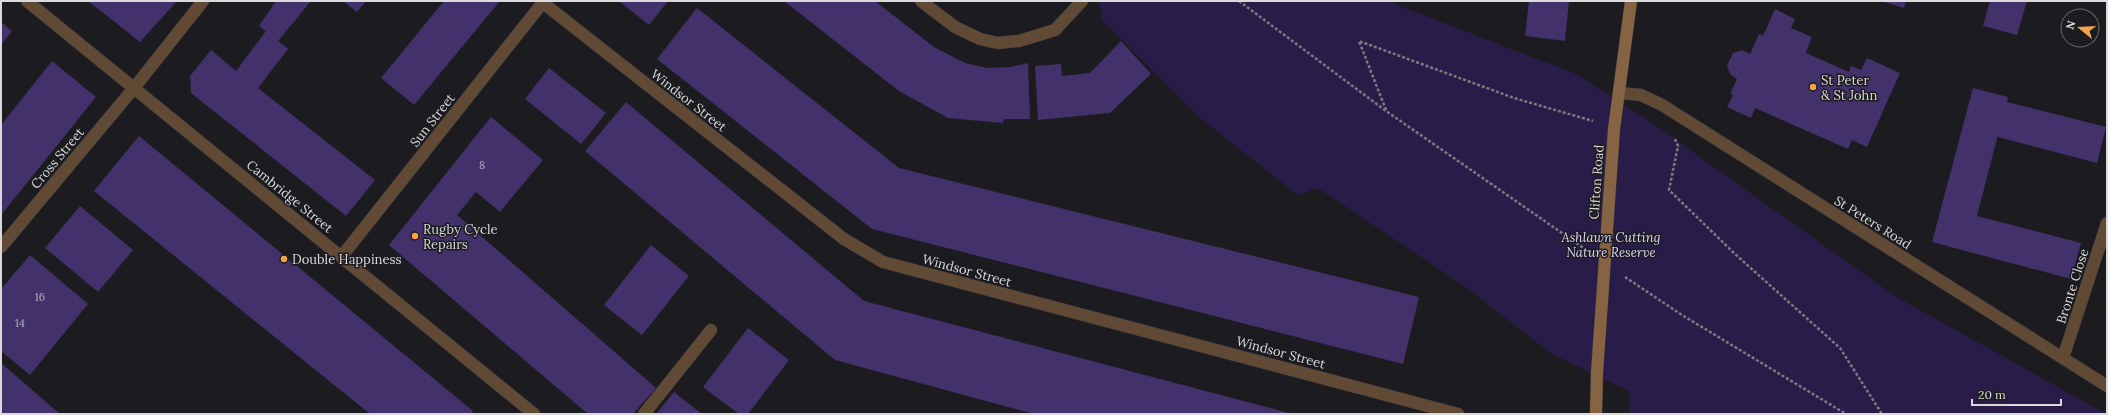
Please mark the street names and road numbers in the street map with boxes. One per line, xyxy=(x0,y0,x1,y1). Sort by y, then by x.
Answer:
street label: Windsor Street xyxy=(647,66,730,135)
street label: Sun Street xyxy=(406,90,459,150)
street label: Cross Street xyxy=(27,124,88,192)
street label: Clifton Road xyxy=(1585,144,1608,220)
street label: Cambridge Street xyxy=(243,156,336,237)
street label: St Peters Road xyxy=(1831,192,1915,253)
street label: Bronte Close xyxy=(2052,247,2093,326)
street label: Windsor Street xyxy=(920,250,1013,291)
street label: Windsor Street xyxy=(1234,332,1327,373)

